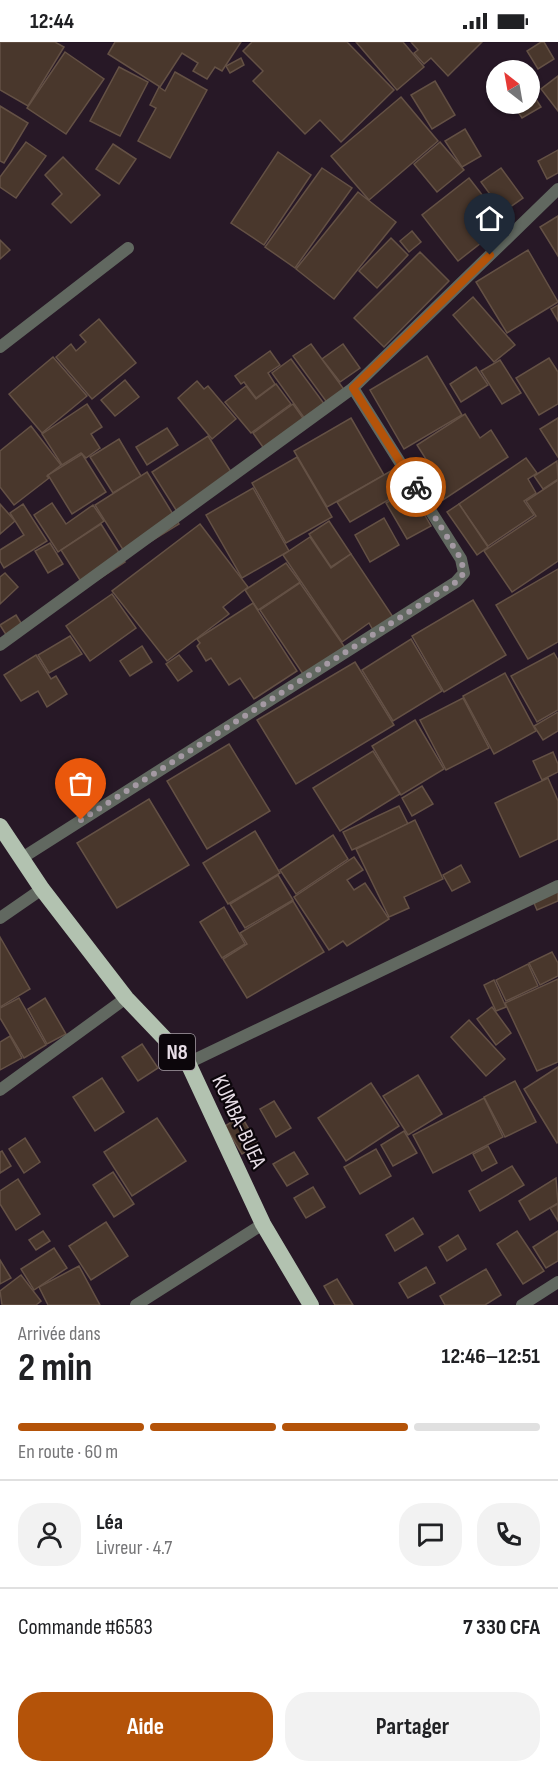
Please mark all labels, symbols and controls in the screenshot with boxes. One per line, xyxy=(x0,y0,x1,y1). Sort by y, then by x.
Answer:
text: 12:44 xyxy=(30,8,74,35)
north arrow xyxy=(486,60,540,114)
map controls xyxy=(486,60,540,114)
pin xyxy=(464,193,515,255)
icon: home xyxy=(473,202,506,235)
courier xyxy=(386,457,446,517)
icon: bike xyxy=(400,471,433,504)
pin xyxy=(55,758,106,820)
icon: bag xyxy=(64,767,97,800)
road number: N8 xyxy=(159,1034,195,1070)
street label: KUMBA-BUEA xyxy=(205,1071,272,1173)
text: Arrivée dans xyxy=(18,1322,101,1346)
text: 12:46–12:51 xyxy=(442,1343,540,1370)
text: 2 min xyxy=(18,1345,92,1392)
text: En route · 60 m xyxy=(18,1440,118,1464)
button: person xyxy=(18,1503,81,1566)
button: chat xyxy=(399,1503,462,1566)
button: phone xyxy=(477,1503,540,1566)
text: Léa xyxy=(96,1509,123,1536)
text: Livreur · 4.7 xyxy=(96,1536,172,1560)
text: Commande #6583 xyxy=(18,1614,153,1641)
text: 7 330 CFA xyxy=(463,1614,540,1641)
button: Aide xyxy=(18,1692,273,1761)
button: Partager xyxy=(285,1692,540,1761)

